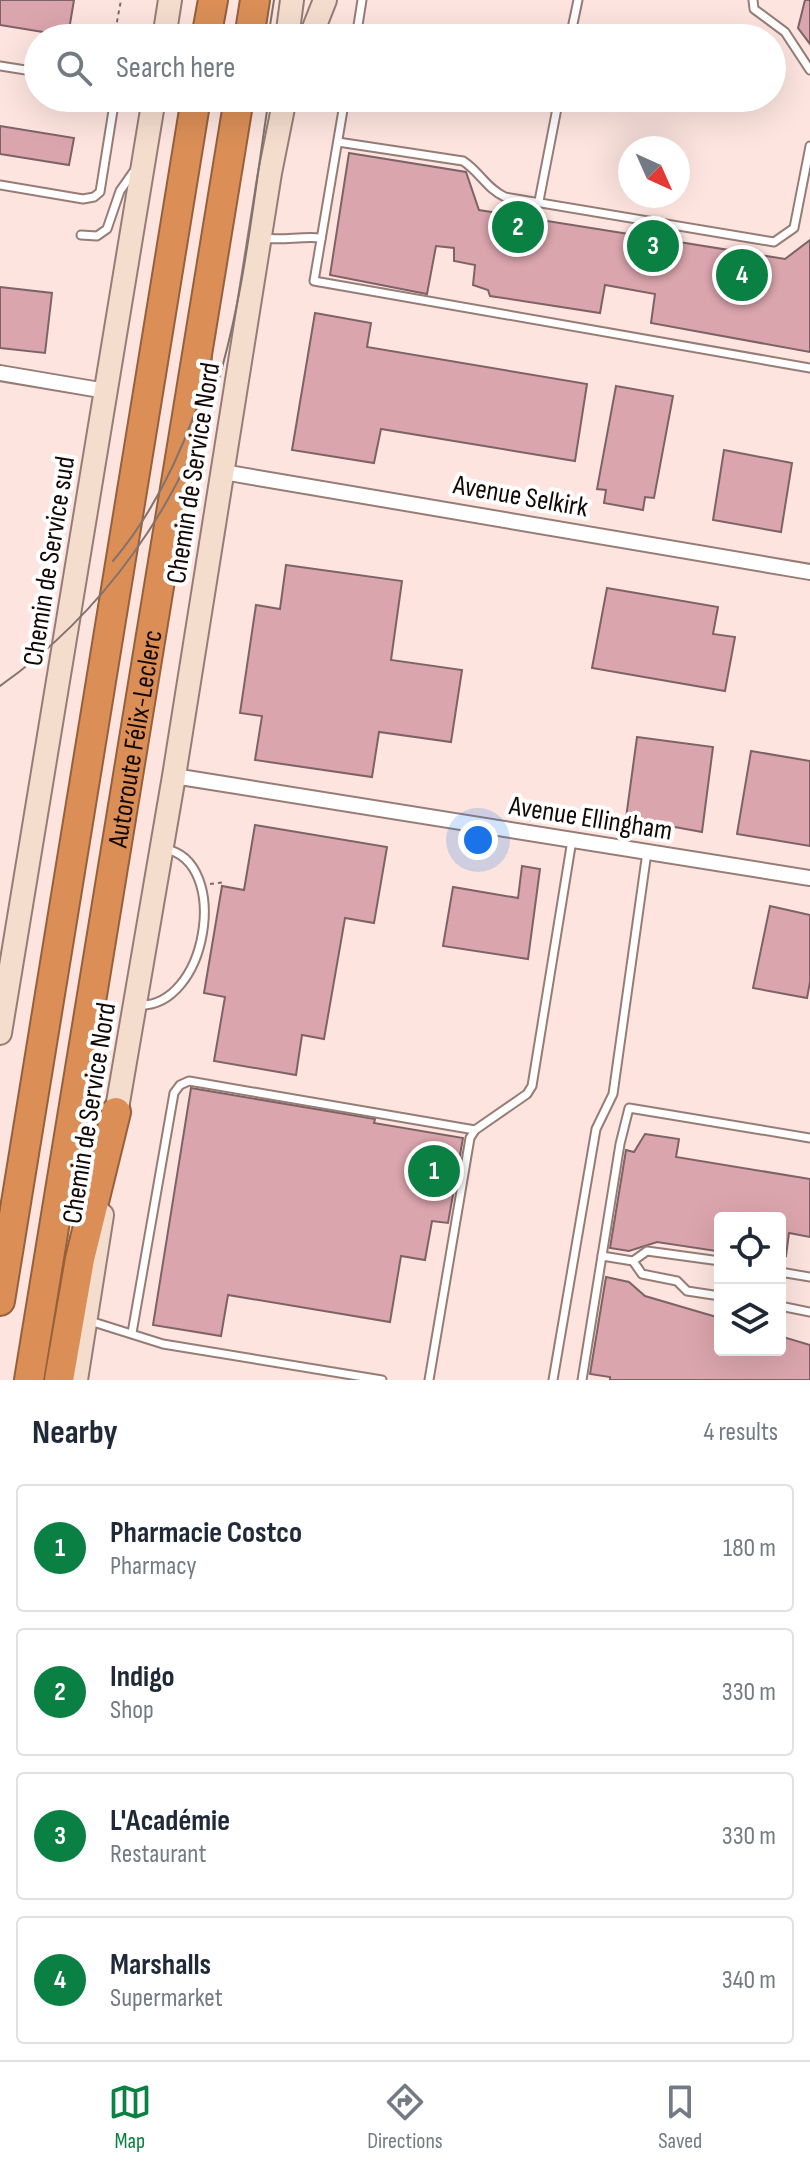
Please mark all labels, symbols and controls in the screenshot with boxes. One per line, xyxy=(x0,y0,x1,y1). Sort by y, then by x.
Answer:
search box xyxy=(24,24,786,112)
icon: search xyxy=(52,46,96,90)
text: Search here xyxy=(116,50,235,86)
north arrow xyxy=(618,136,690,208)
pin: 2 xyxy=(492,197,544,257)
pin: 3 xyxy=(627,216,679,276)
pin: 4 xyxy=(716,245,768,305)
street label: Chemin de Service Nord xyxy=(160,360,227,586)
street label: Chemin de Service sud xyxy=(17,454,82,668)
street label: Avenue Selkirk xyxy=(450,468,591,525)
street label: Autoroute Félix-Leclerc xyxy=(101,628,170,851)
street label: Avenue Ellingham xyxy=(506,789,675,848)
your location xyxy=(458,820,498,860)
street label: Chemin de Service Nord xyxy=(56,1000,123,1226)
pin: 1 xyxy=(408,1141,460,1201)
map controls xyxy=(714,1212,786,1356)
button: locate xyxy=(714,1212,786,1284)
button: layers xyxy=(714,1284,786,1356)
text: Nearby xyxy=(32,1412,118,1453)
text: 4 results xyxy=(703,1417,778,1448)
text: Pharmacie Costco xyxy=(110,1515,302,1551)
text: 1 xyxy=(55,1533,65,1564)
text: 180 m xyxy=(723,1533,776,1564)
text: Pharmacy xyxy=(110,1551,197,1582)
text: Indigo xyxy=(110,1659,175,1695)
text: 2 xyxy=(54,1677,66,1708)
text: 330 m xyxy=(722,1677,776,1708)
text: Shop xyxy=(110,1695,154,1726)
text: L'Académie xyxy=(110,1803,230,1839)
text: 3 xyxy=(54,1821,66,1852)
text: 330 m xyxy=(722,1821,776,1852)
text: Restaurant xyxy=(110,1839,206,1870)
text: Marshalls xyxy=(110,1947,211,1983)
text: 4 xyxy=(54,1965,66,1996)
text: 340 m xyxy=(722,1965,776,1996)
text: Supermarket xyxy=(110,1983,223,2014)
tab: Map xyxy=(108,2080,152,2155)
tab: Directions xyxy=(367,2080,443,2155)
tab: Saved xyxy=(658,2080,702,2155)

